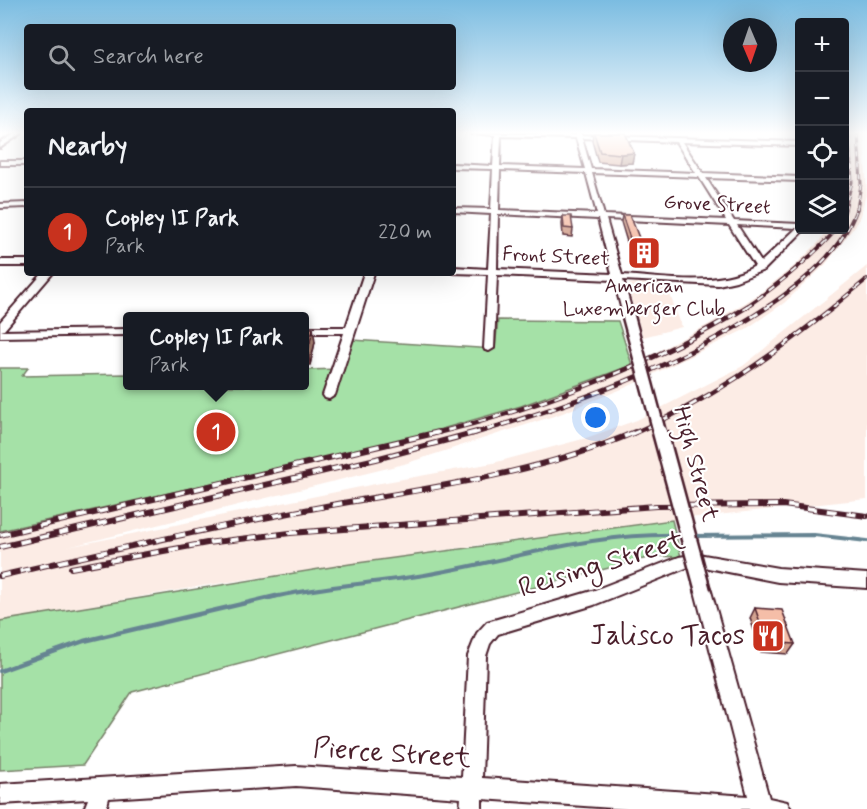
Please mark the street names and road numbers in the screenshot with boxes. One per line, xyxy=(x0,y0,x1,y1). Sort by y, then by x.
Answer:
street label: Grove Street xyxy=(663,189,771,221)
street label: Front Street xyxy=(501,241,611,273)
street label: High Street xyxy=(662,403,725,526)
street label: Reising Street xyxy=(514,522,691,610)
street label: Pierce Street xyxy=(312,730,473,778)

